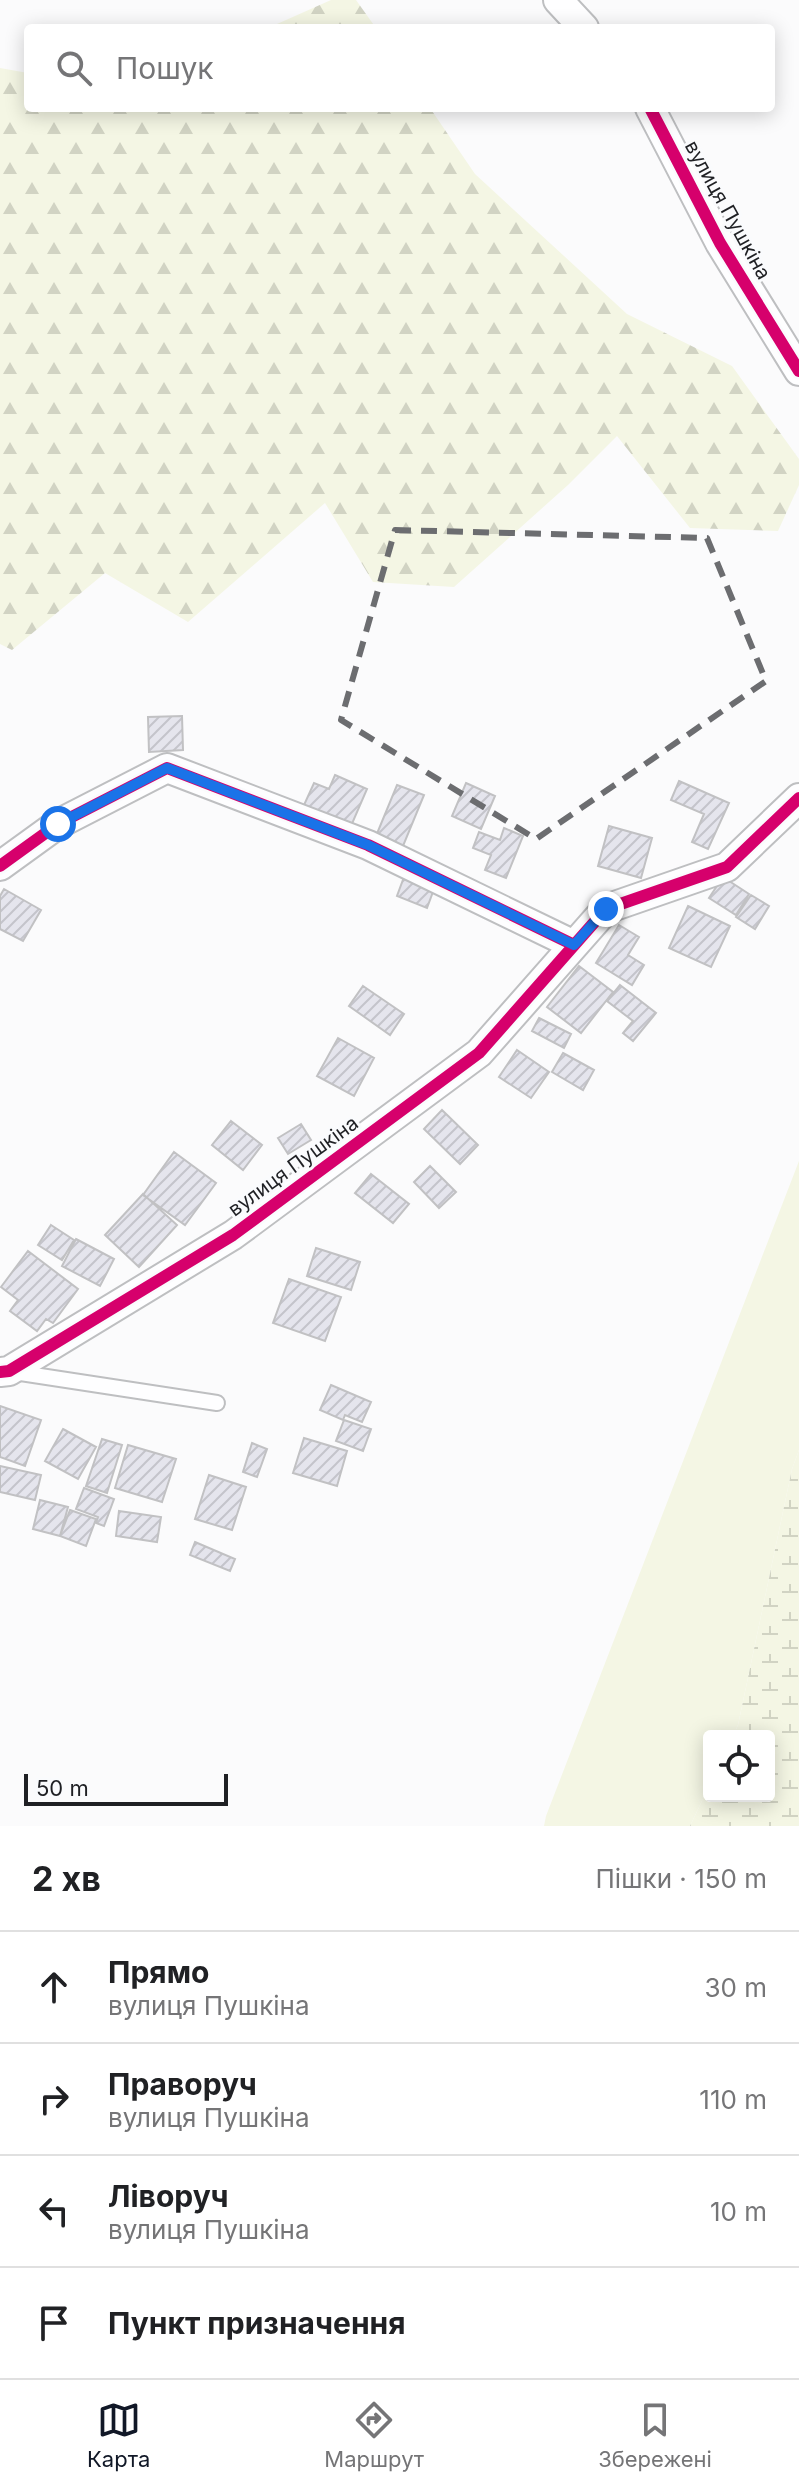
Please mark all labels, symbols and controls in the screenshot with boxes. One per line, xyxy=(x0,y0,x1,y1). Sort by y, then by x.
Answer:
search box xyxy=(24,24,775,112)
icon: search xyxy=(52,46,96,90)
text: Пошук xyxy=(116,50,214,86)
street label: вулиця Пушкіна xyxy=(680,136,776,284)
route start xyxy=(40,806,76,842)
route end xyxy=(588,891,624,927)
street label: вулиця Пушкіна xyxy=(223,1111,363,1221)
map controls xyxy=(703,1730,775,1802)
button: locate xyxy=(703,1730,775,1802)
scale bar xyxy=(24,1770,228,1806)
text: 50 m xyxy=(36,1775,89,1801)
text: 2 хв xyxy=(32,1858,101,1899)
text: Пішки · 150 m xyxy=(596,1863,767,1894)
text: Прямо xyxy=(108,1954,209,1990)
icon: ahead xyxy=(32,1965,76,2009)
text: 30 m xyxy=(704,1972,767,2003)
text: вулиця Пушкіна xyxy=(108,1990,310,2021)
text: Праворуч xyxy=(108,2066,257,2102)
icon: right xyxy=(32,2077,76,2121)
text: 110 m xyxy=(699,2084,767,2115)
text: вулиця Пушкіна xyxy=(108,2102,310,2133)
text: Ліворуч xyxy=(108,2178,228,2214)
icon: left xyxy=(32,2189,76,2233)
text: 10 m xyxy=(710,2196,767,2227)
text: вулиця Пушкіна xyxy=(108,2214,310,2245)
icon: arrive xyxy=(32,2301,76,2345)
text: Пункт призначення xyxy=(108,2305,406,2341)
tab: Карта xyxy=(87,2398,150,2472)
tab: Маршрут xyxy=(324,2398,424,2472)
tab: Збережені xyxy=(598,2398,712,2472)

